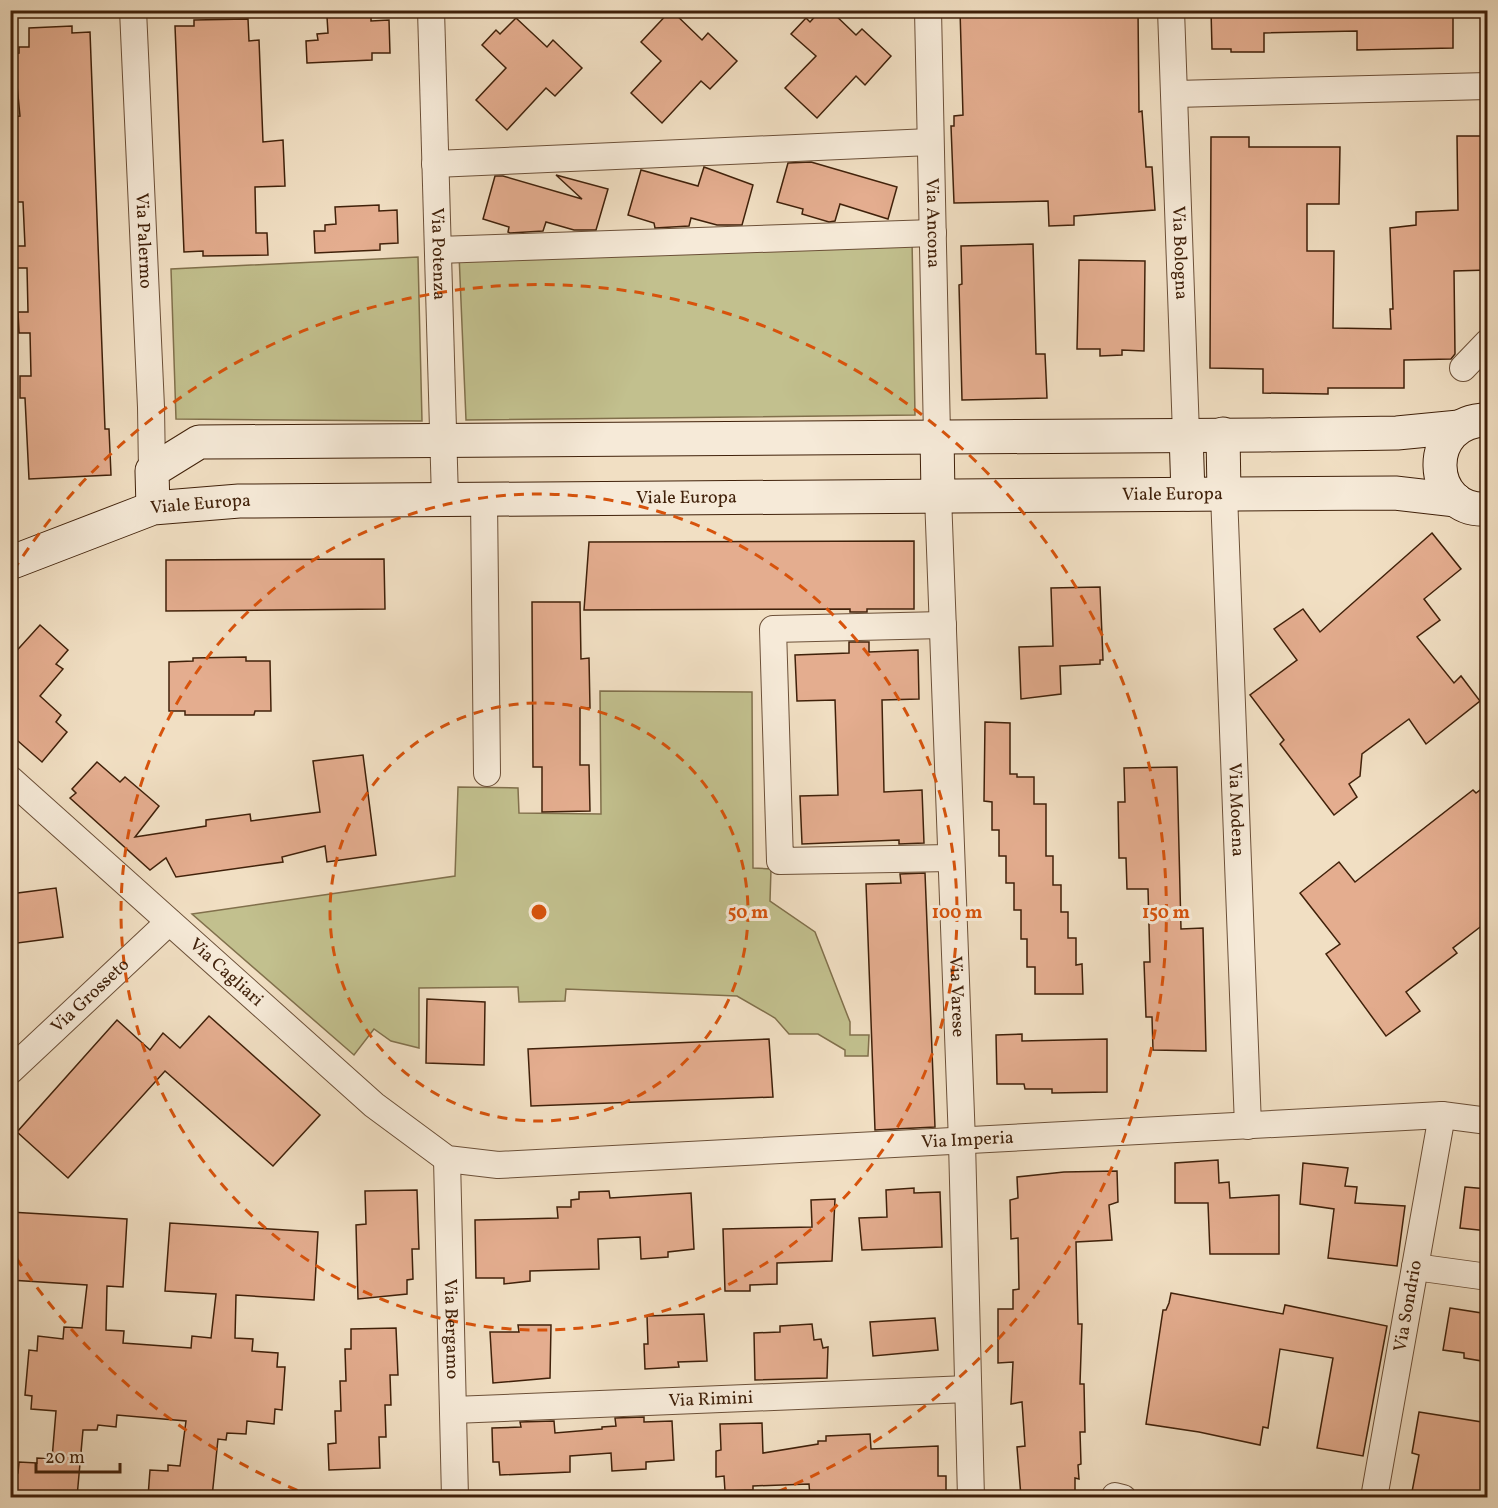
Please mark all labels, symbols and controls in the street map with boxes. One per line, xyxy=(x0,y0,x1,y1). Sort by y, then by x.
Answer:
street label: Via Ancona xyxy=(919,178,946,268)
street label: Via Palermo xyxy=(129,192,158,289)
street label: Via Bologna xyxy=(1165,205,1194,300)
street label: Via Potenza xyxy=(424,207,452,301)
street label: Viale Europa xyxy=(1122,482,1223,507)
street label: Viale Europa xyxy=(636,485,737,511)
street label: Viale Europa xyxy=(149,488,251,521)
street label: Via Modena xyxy=(1222,762,1250,857)
text: 50 m xyxy=(728,901,768,926)
text: 100 m xyxy=(932,901,982,926)
text: 150 m xyxy=(1142,901,1190,926)
centre of rings xyxy=(529,902,549,922)
street label: Via Cagliari xyxy=(183,932,269,1013)
street label: Via Grosseto xyxy=(45,953,135,1039)
street label: Via Varese xyxy=(943,956,971,1038)
street label: Via Imperia xyxy=(921,1125,1014,1155)
street label: Via Sondrio xyxy=(1388,1258,1428,1354)
street label: Via Bergamo xyxy=(437,1278,465,1379)
street label: Via Rimini xyxy=(668,1385,754,1414)
scale bar xyxy=(36,1436,120,1474)
text: 20 m xyxy=(45,1446,85,1471)

